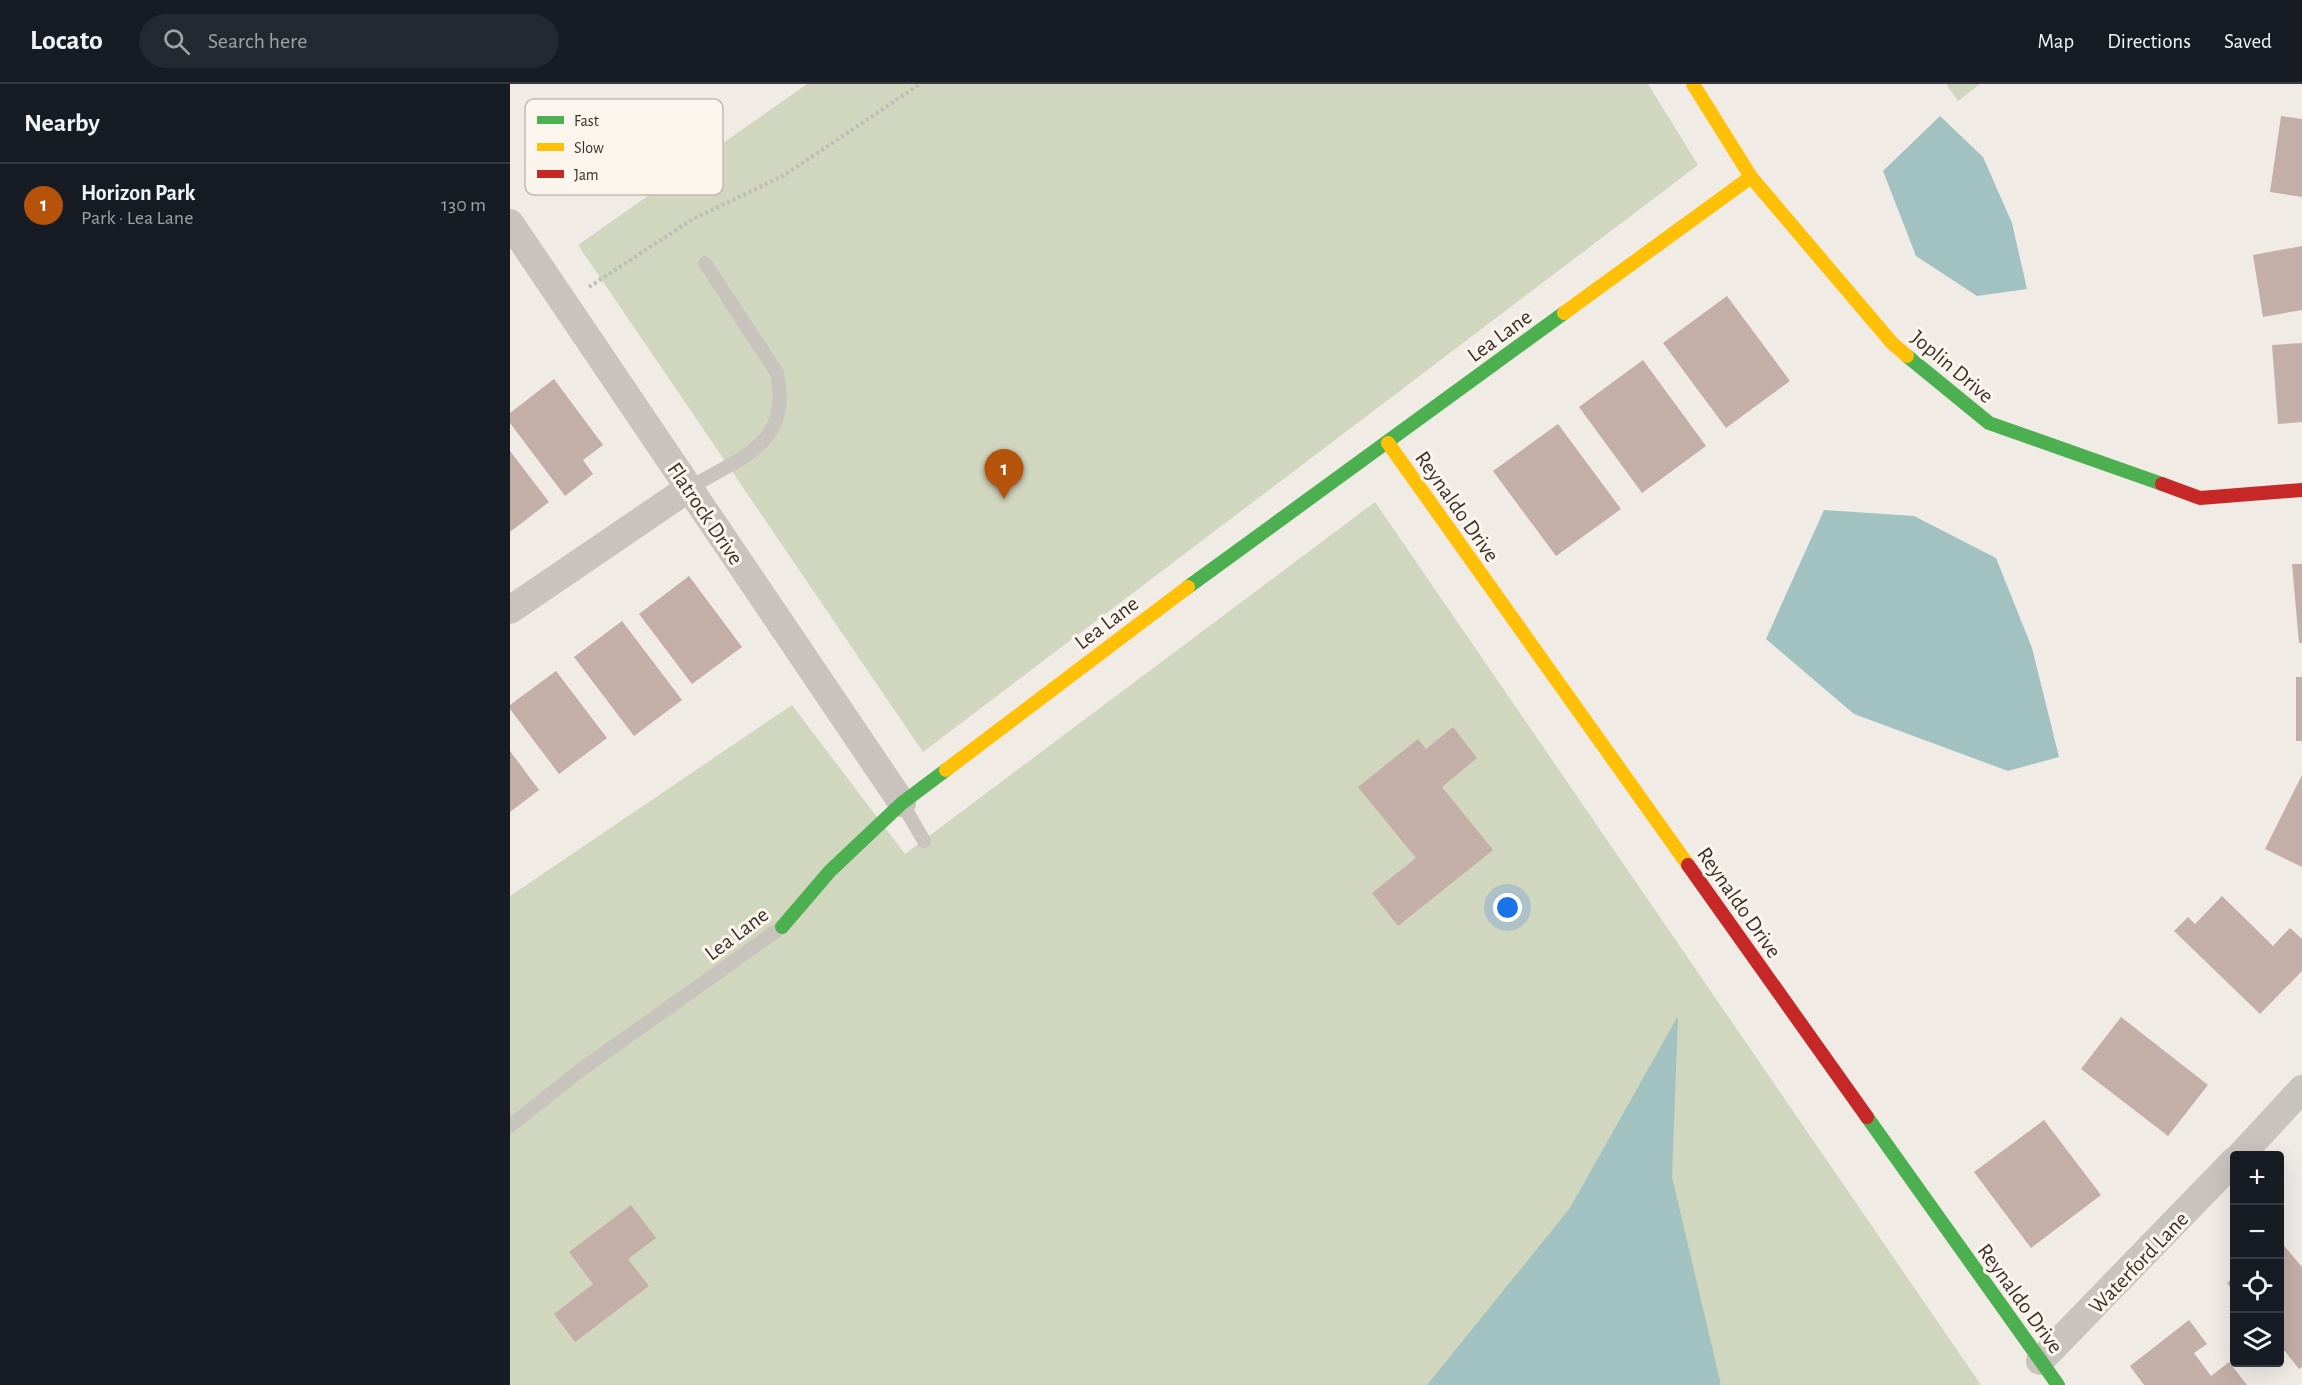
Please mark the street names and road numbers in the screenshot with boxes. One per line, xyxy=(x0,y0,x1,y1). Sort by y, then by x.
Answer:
street label: Lea Lane xyxy=(1463,305,1536,366)
street label: Joplin Drive xyxy=(1907,326,1998,407)
street label: Reynaldo Drive xyxy=(1411,447,1503,566)
street label: Flatrock Drive xyxy=(663,459,747,569)
street label: Lea Lane xyxy=(1071,592,1143,654)
street label: Reynaldo Drive xyxy=(1693,843,1785,962)
street label: Lea Lane xyxy=(701,903,773,965)
street label: Waterford Lane xyxy=(2085,1208,2193,1318)
street label: Reynaldo Drive xyxy=(1973,1240,2067,1357)

